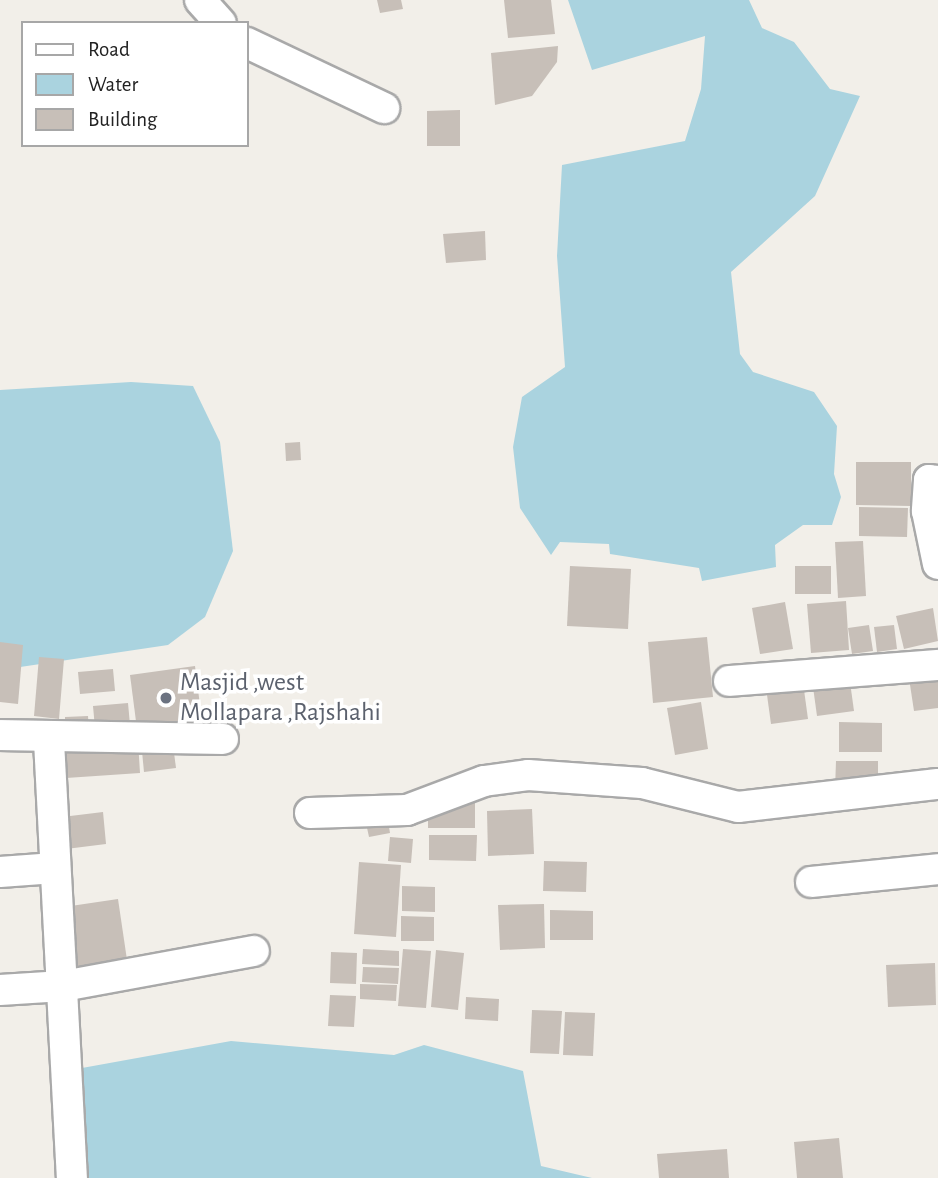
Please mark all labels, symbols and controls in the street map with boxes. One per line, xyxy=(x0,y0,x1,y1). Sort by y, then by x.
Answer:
legend xyxy=(21,21,248,147)
text: Road xyxy=(88,39,130,60)
text: Water xyxy=(88,74,138,95)
text: Building xyxy=(88,109,157,130)
place label: Masjid ,west Mollapara ,Rajshahi xyxy=(180,667,381,728)
marker: Masjid ,west Mollapara ,Rajshahi xyxy=(158,690,174,706)

